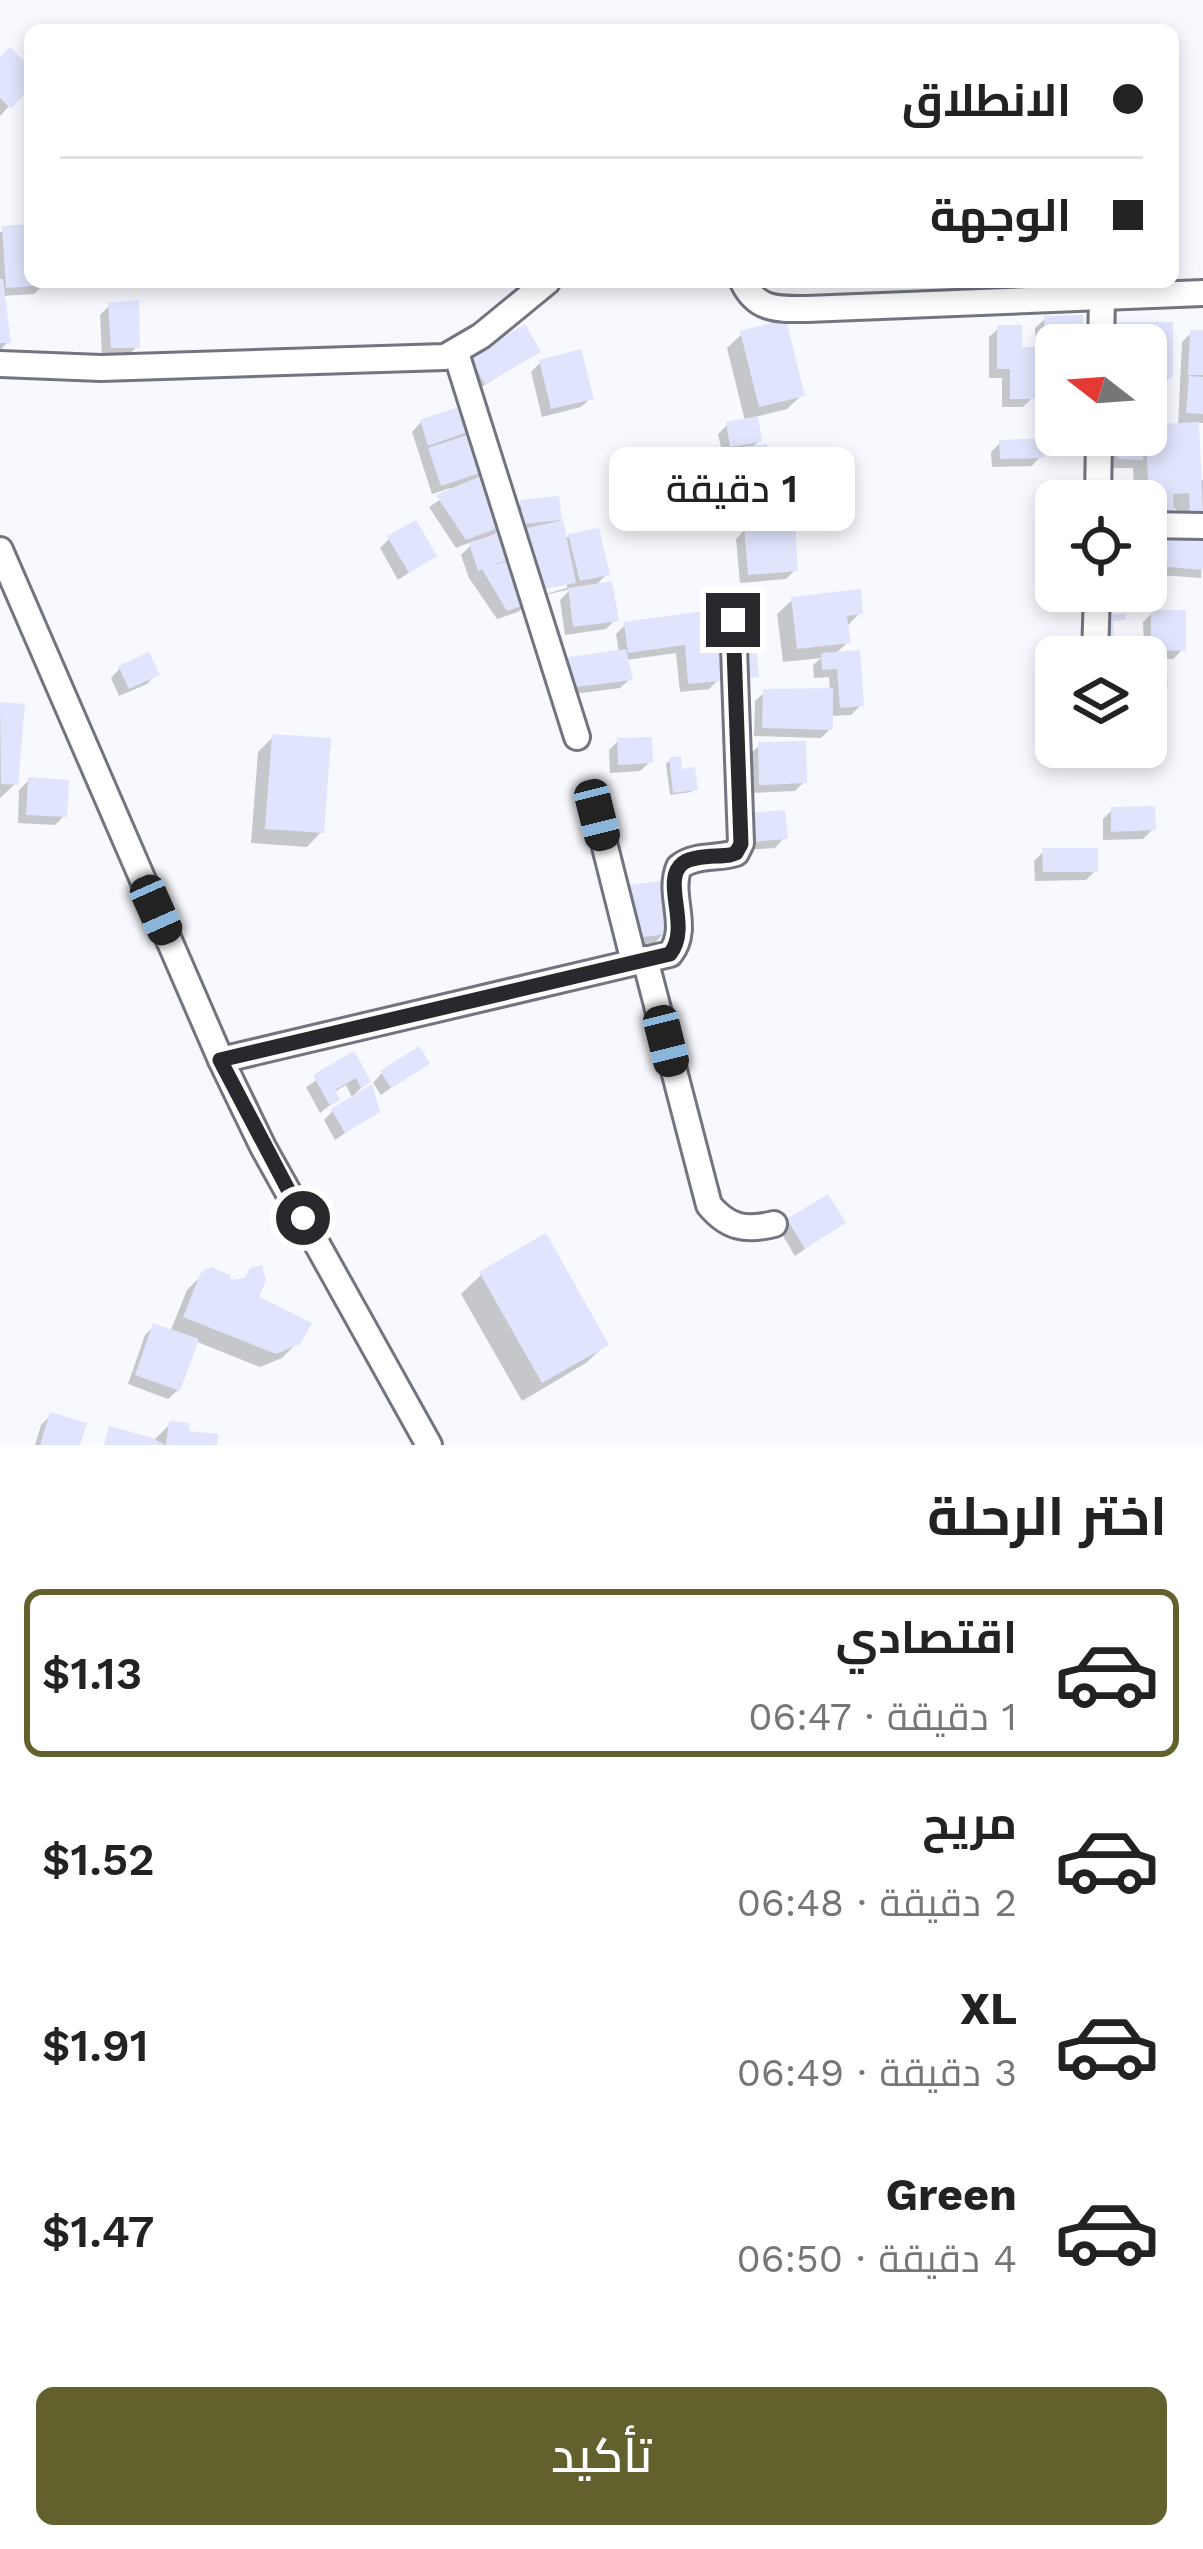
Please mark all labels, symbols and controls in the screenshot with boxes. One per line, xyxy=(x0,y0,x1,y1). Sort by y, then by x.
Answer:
text: الانطلاق xyxy=(902,74,1071,127)
text: الوجهة xyxy=(930,189,1071,242)
north arrow xyxy=(1035,324,1167,456)
map controls xyxy=(1035,324,1167,768)
callout: 1 دقيقة xyxy=(610,446,856,530)
text: 1 دقيقة xyxy=(666,466,798,511)
button: locate xyxy=(1035,480,1167,612)
route end xyxy=(706,593,760,647)
button: layers xyxy=(1035,636,1167,768)
car xyxy=(571,776,623,854)
car xyxy=(125,870,187,950)
car xyxy=(640,1002,692,1080)
route start xyxy=(276,1191,330,1245)
text: اختر الرحلة xyxy=(927,1485,1167,1548)
text: اقتصادي xyxy=(836,1611,1017,1664)
icon: car xyxy=(1053,1619,1161,1727)
text: $1.13 xyxy=(42,1647,142,1700)
text: 1 دقيقة · 06:47 xyxy=(748,1694,1017,1739)
text: مريح xyxy=(922,1797,1017,1850)
icon: car xyxy=(1053,1805,1161,1913)
text: $1.52 xyxy=(42,1833,155,1886)
text: 2 دقيقة · 06:48 xyxy=(737,1880,1017,1925)
text: XL xyxy=(960,1982,1017,2035)
icon: car xyxy=(1053,1991,1161,2099)
text: $1.91 xyxy=(42,2019,148,2072)
text: 3 دقيقة · 06:49 xyxy=(737,2050,1017,2095)
text: Green xyxy=(885,2168,1017,2221)
icon: car xyxy=(1053,2177,1161,2285)
text: $1.47 xyxy=(42,2205,154,2258)
text: 4 دقيقة · 06:50 xyxy=(737,2236,1017,2281)
button: تأكيد xyxy=(36,2387,1167,2525)

